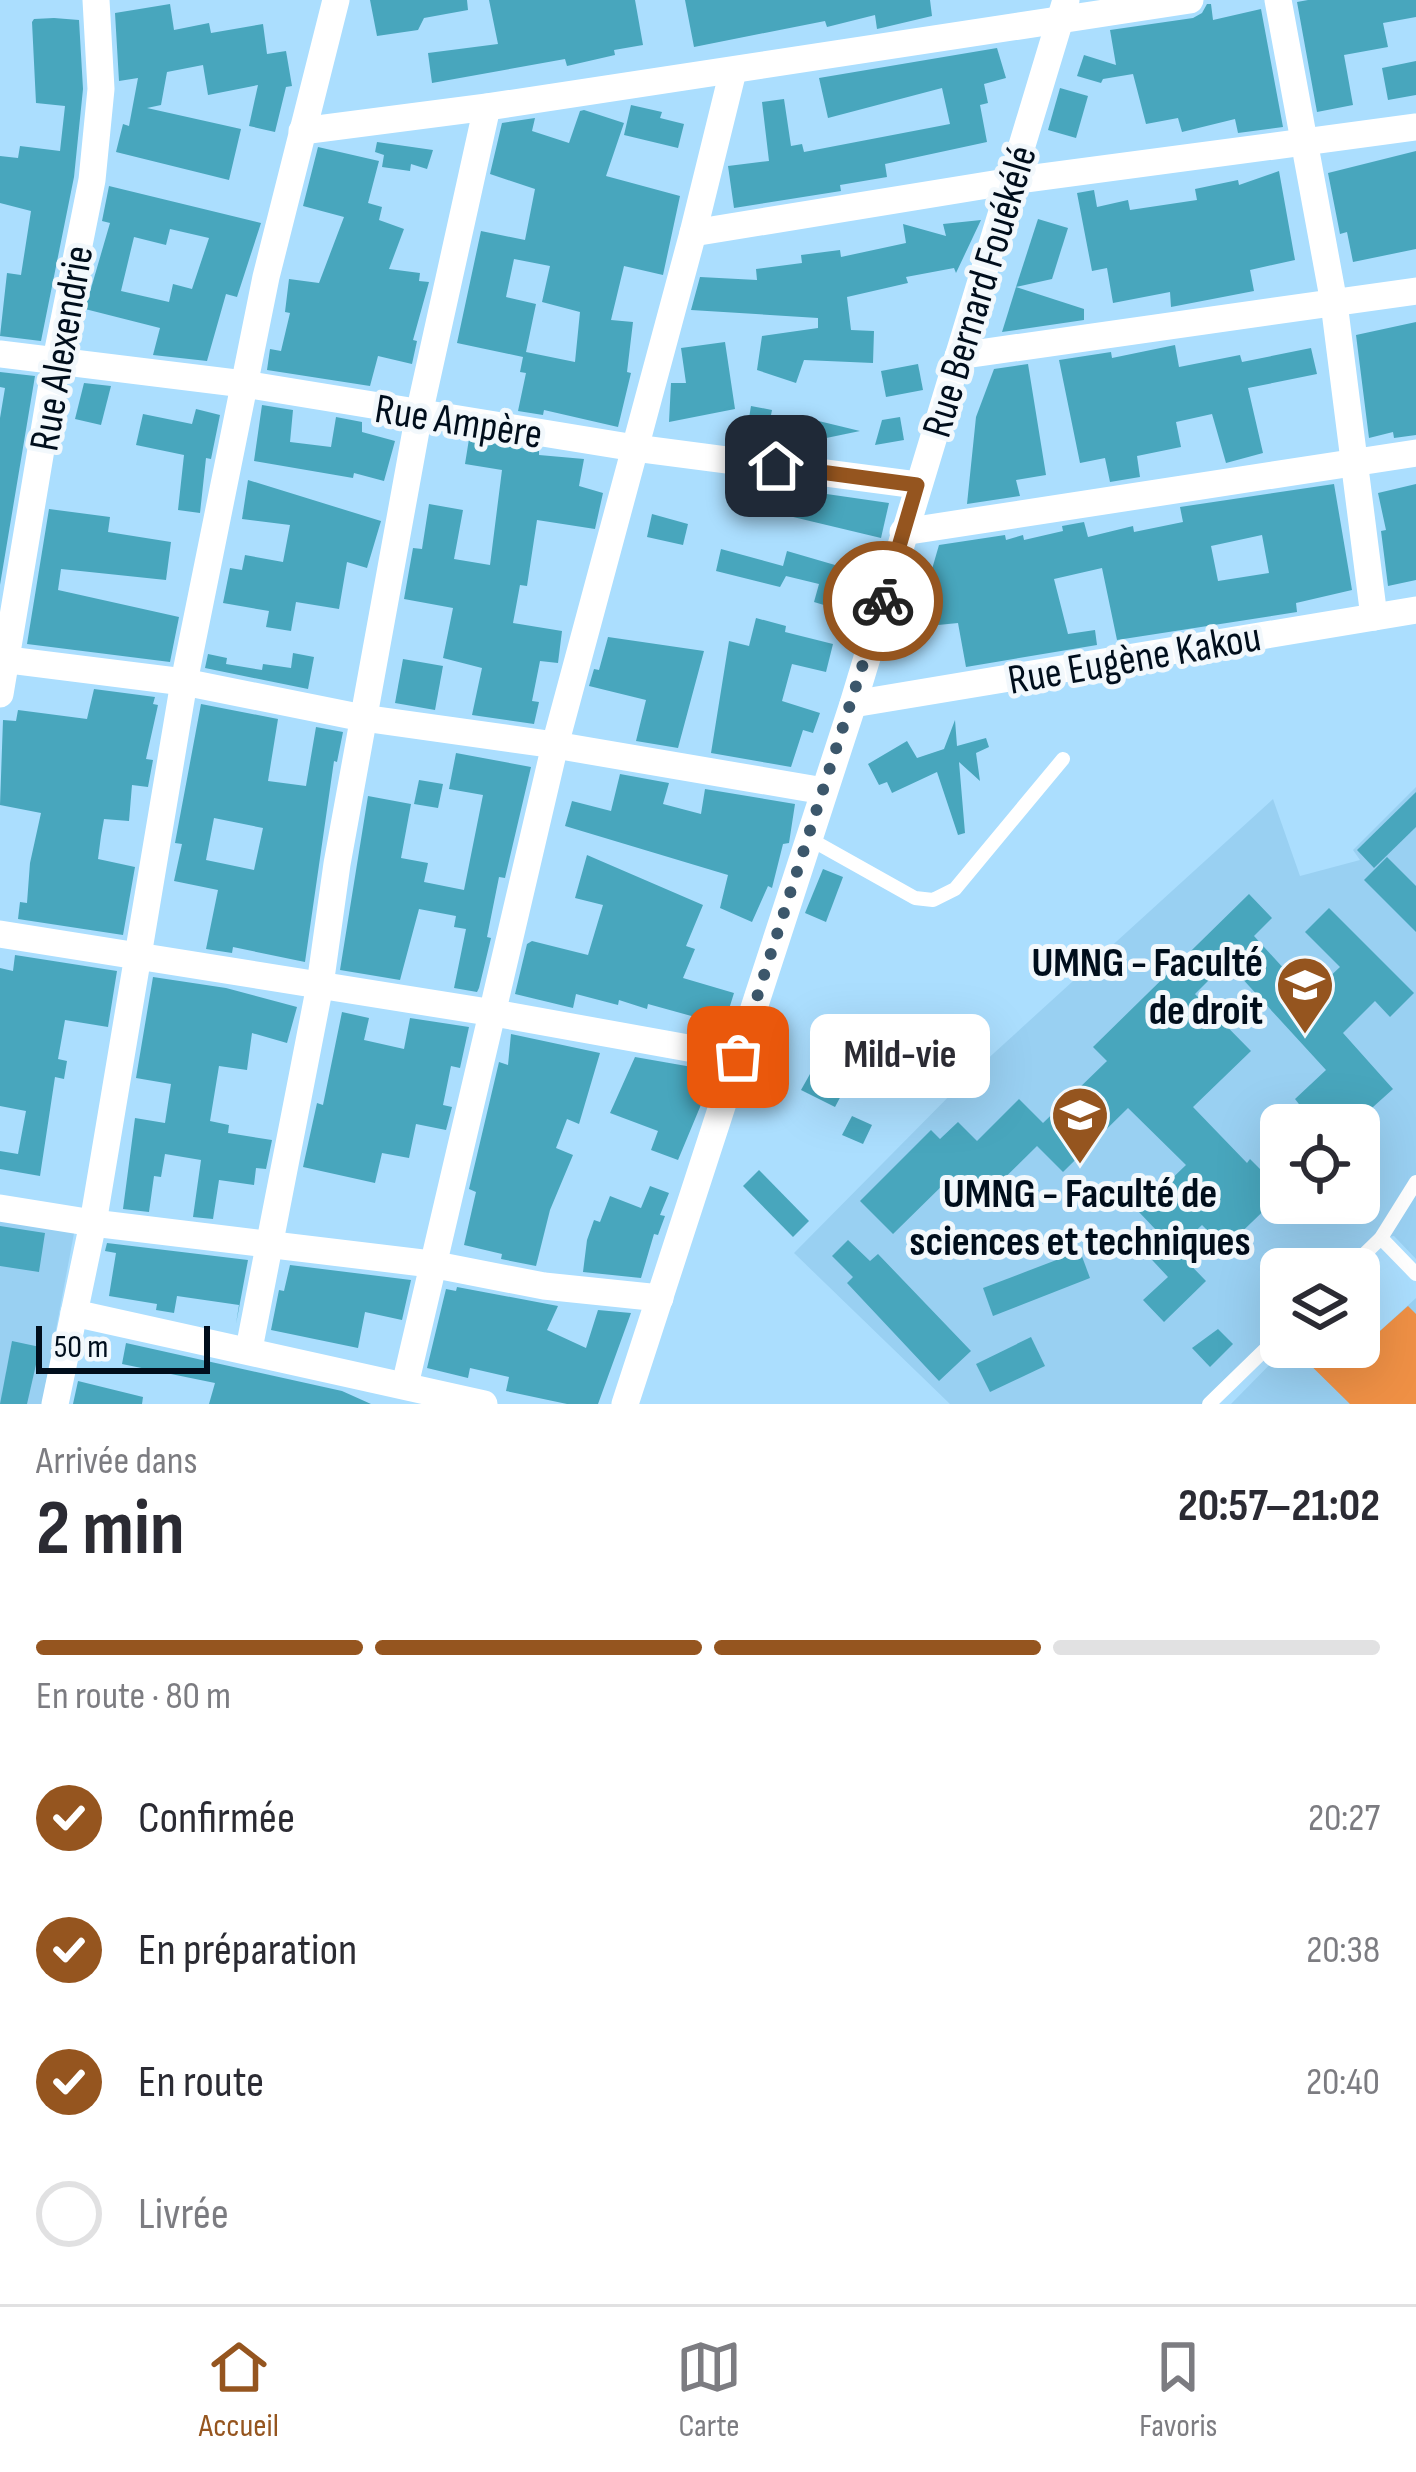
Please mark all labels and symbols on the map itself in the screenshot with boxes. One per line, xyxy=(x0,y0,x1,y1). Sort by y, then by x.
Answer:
street label: Rue Bernard Fouékélé xyxy=(912,140,1049,444)
street label: Rue Alexendrie xyxy=(19,242,106,455)
street label: Rue Ampère xyxy=(371,384,546,461)
pin xyxy=(725,415,827,517)
courier xyxy=(823,541,943,661)
street label: Rue Eugène Kakou xyxy=(1004,612,1265,707)
place label: UMNG - Faculté de droit xyxy=(1031,938,1263,1037)
school or university icon: UMNG - Faculté de droit xyxy=(1274,954,1336,1036)
pin xyxy=(687,1006,789,1108)
callout: Mild-vie xyxy=(810,1015,990,1099)
school or university icon: UMNG - Faculté de sciences et techniques xyxy=(1049,1084,1111,1166)
place label: UMNG - Faculté de sciences et techniques xyxy=(909,1169,1251,1268)
scale bar xyxy=(36,1320,210,1373)

